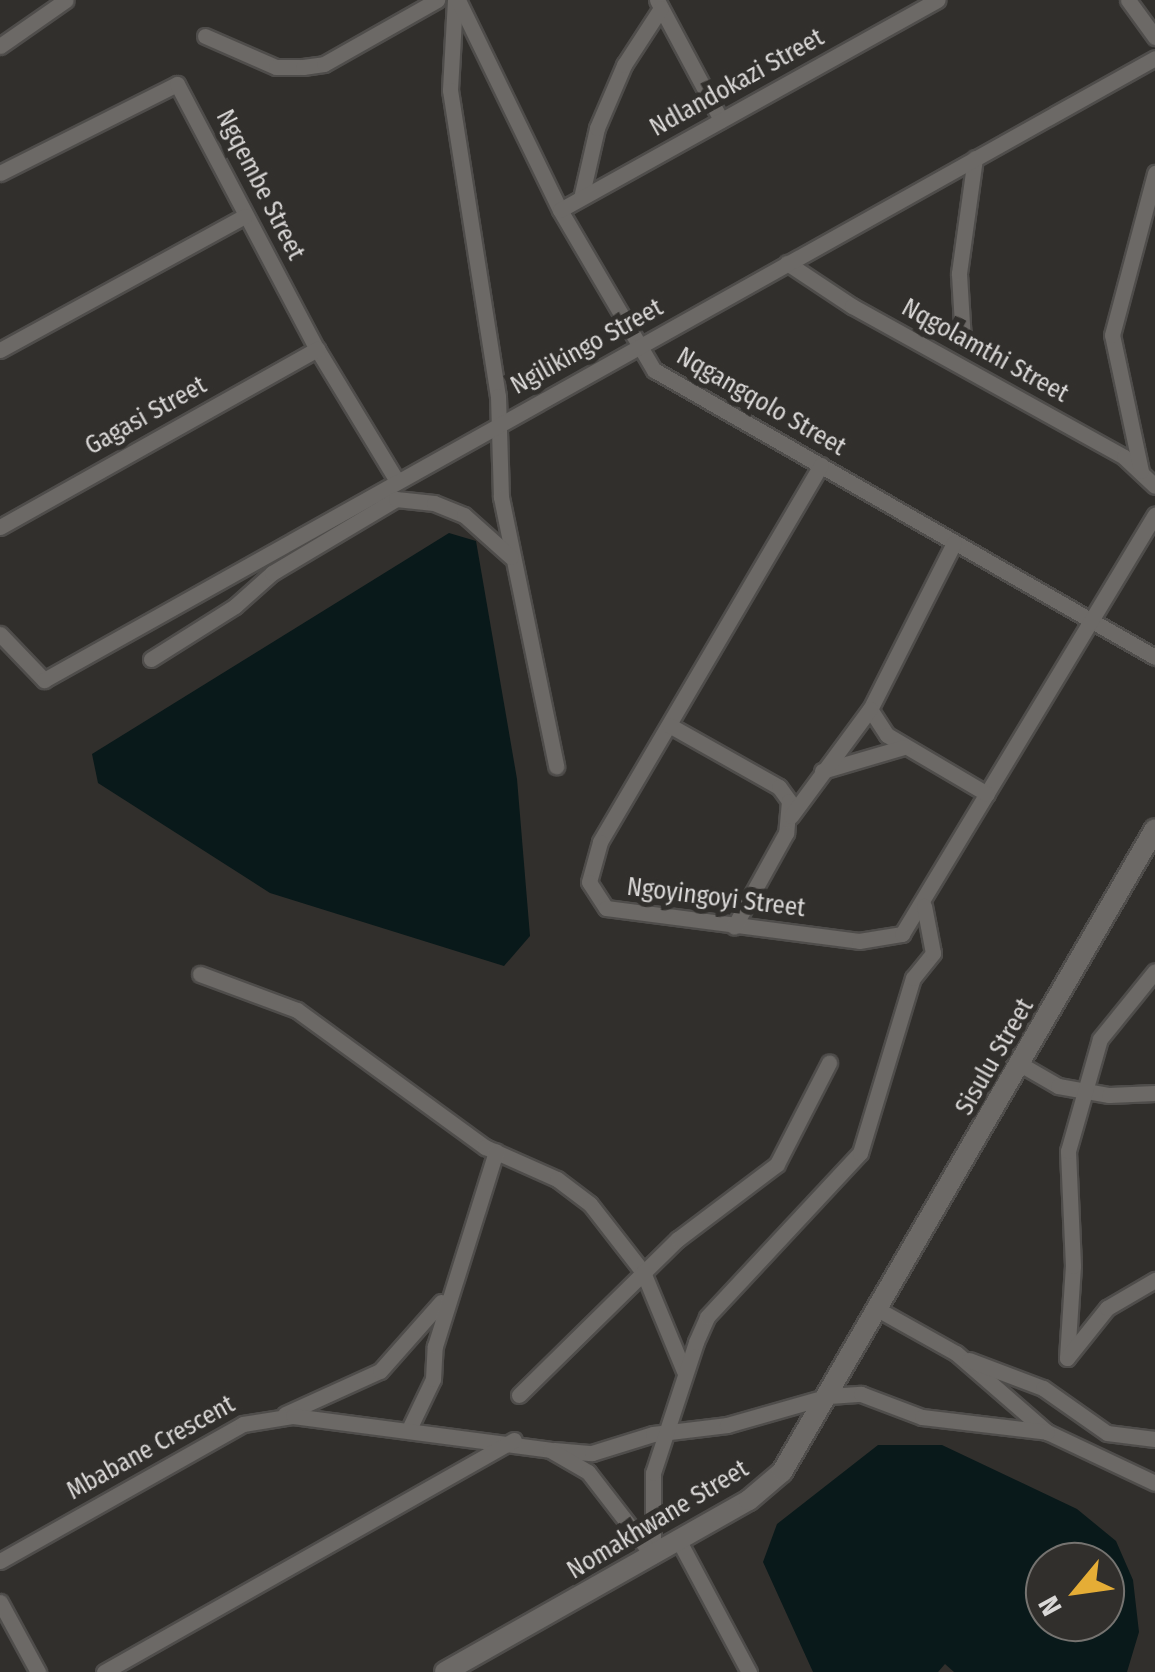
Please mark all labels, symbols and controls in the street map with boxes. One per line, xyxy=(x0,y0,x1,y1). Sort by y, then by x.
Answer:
street label: Ndlandokazi Street xyxy=(645,23,829,143)
street label: Ngqembe Street xyxy=(209,105,311,265)
street label: Ngilikingo Street xyxy=(506,293,668,401)
street label: Nqgolamthi Street xyxy=(896,293,1074,409)
street label: Nqgangqolo Street xyxy=(671,341,851,463)
street label: Gagasi Street xyxy=(80,370,212,462)
street label: Ngoyingoyi Street xyxy=(625,872,807,924)
street label: Sisulu Street xyxy=(950,993,1040,1121)
street label: Mbabane Crescent xyxy=(62,1390,240,1506)
street label: Nomakhwane Street xyxy=(562,1454,754,1586)
north arrow xyxy=(1025,1542,1125,1642)
text: N xyxy=(1032,1590,1069,1621)

